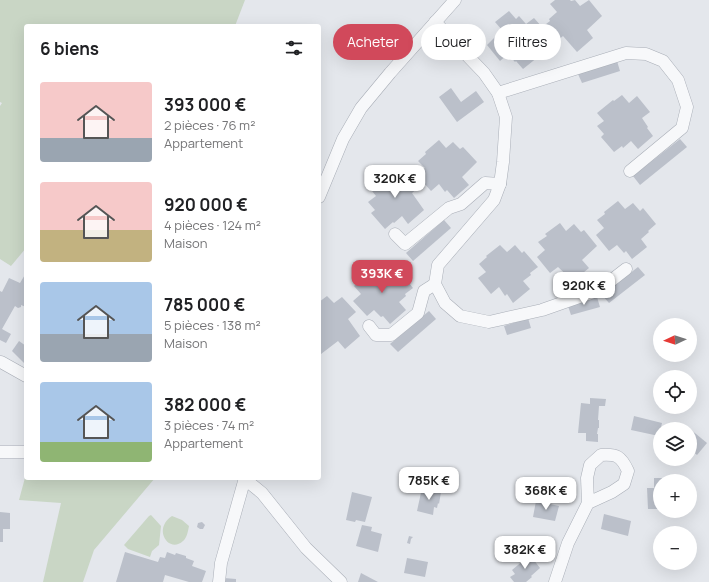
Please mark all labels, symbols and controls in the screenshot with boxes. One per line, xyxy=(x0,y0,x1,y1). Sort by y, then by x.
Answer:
chip: Acheter xyxy=(333,24,413,60)
chip: Louer xyxy=(421,24,486,60)
chip: Filtres xyxy=(494,24,561,60)
text: 6 biens xyxy=(40,37,99,60)
icon: filters xyxy=(283,37,305,59)
text: 393 000 € xyxy=(164,93,246,116)
icon: home xyxy=(72,98,120,146)
text: 2 pièces · 76 m² xyxy=(164,116,255,134)
text: Appartement xyxy=(164,134,243,152)
pin: 320K € xyxy=(362,165,428,199)
text: 320K € xyxy=(373,169,417,187)
text: 920 000 € xyxy=(164,193,248,216)
icon: home xyxy=(72,198,120,246)
text: 4 pièces · 124 m² xyxy=(164,216,261,234)
text: Maison xyxy=(164,234,207,252)
pin: 393K € xyxy=(349,260,415,294)
text: 393K € xyxy=(361,264,403,282)
pin: 920K € xyxy=(551,272,617,306)
text: 920K € xyxy=(562,276,606,294)
text: 785 000 € xyxy=(164,293,245,316)
icon: home xyxy=(72,298,120,346)
text: 5 pièces · 138 m² xyxy=(164,316,261,334)
north arrow xyxy=(653,318,697,362)
map controls xyxy=(653,318,697,570)
text: Maison xyxy=(164,334,207,352)
button: locate xyxy=(653,370,697,414)
text: 382 000 € xyxy=(164,393,246,416)
icon: home xyxy=(72,398,120,446)
text: 3 pièces · 74 m² xyxy=(164,416,254,434)
button: layers xyxy=(653,422,697,466)
text: Appartement xyxy=(164,434,243,452)
pin: 785K € xyxy=(396,467,462,501)
text: 785K € xyxy=(408,471,450,489)
button: + xyxy=(653,474,697,518)
pin: 368K € xyxy=(513,477,579,511)
text: 368K € xyxy=(524,481,568,499)
button: − xyxy=(653,526,697,570)
pin: 382K € xyxy=(492,536,558,570)
text: 382K € xyxy=(504,540,546,558)

